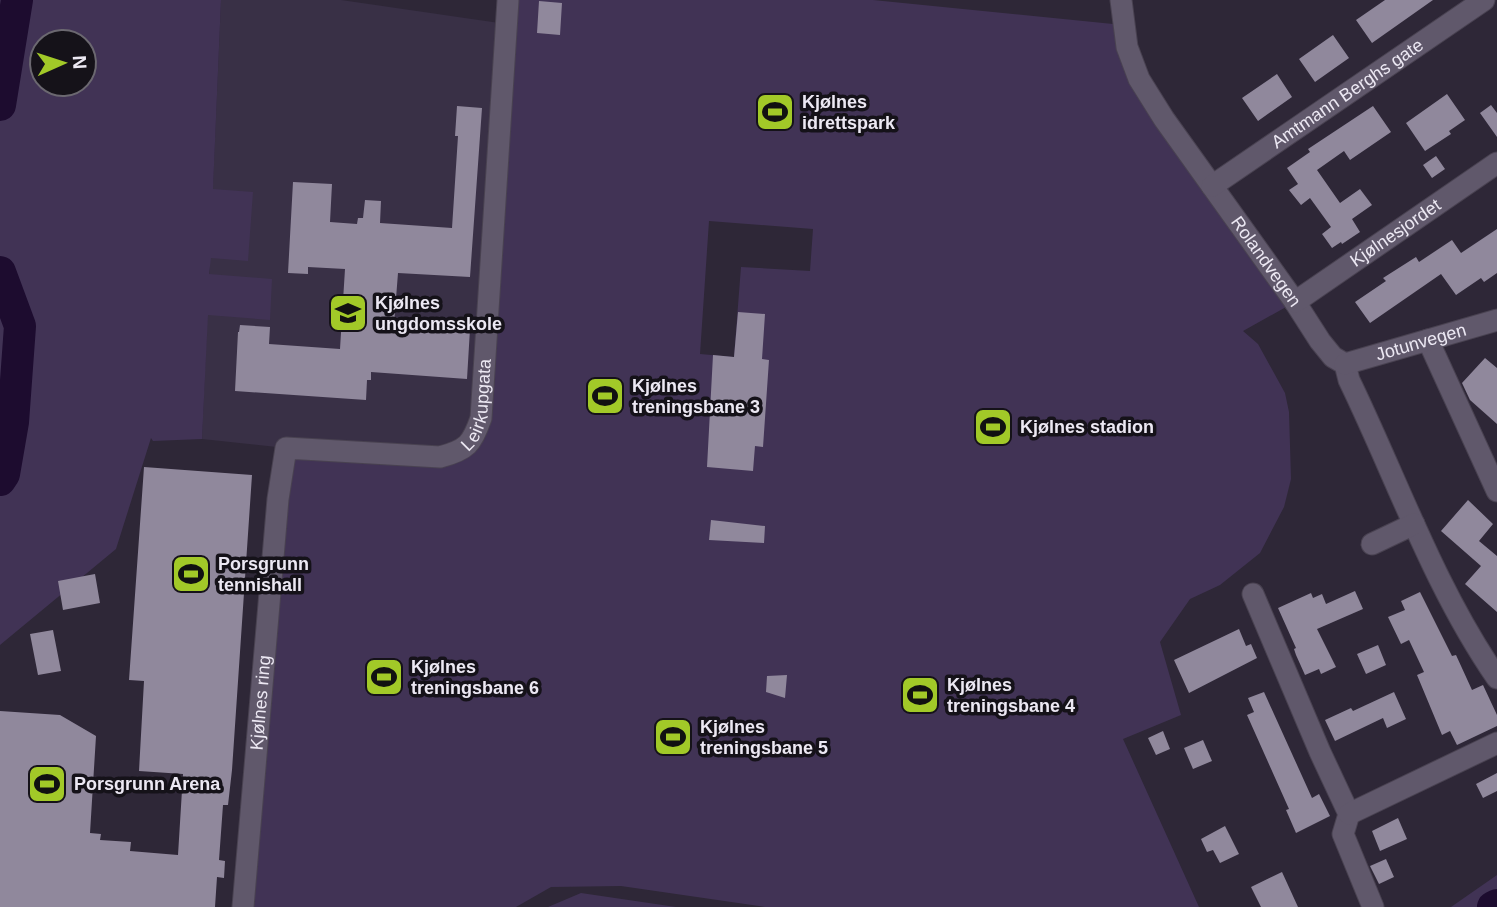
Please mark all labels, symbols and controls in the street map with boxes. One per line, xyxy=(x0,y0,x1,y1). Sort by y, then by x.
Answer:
north arrow xyxy=(28,28,98,98)
street label: Amtmann Berghs gate xyxy=(1268,35,1427,152)
text: N xyxy=(69,55,90,70)
sports icon: Kjølnes idrettspark xyxy=(754,91,796,133)
place label: Kjølnes idrettspark xyxy=(802,92,896,133)
street label: Kjølnesjordet xyxy=(1347,195,1444,271)
street label: Rolandvegen xyxy=(1227,213,1305,310)
school or university icon: Kjølnes ungdomsskole xyxy=(327,292,369,334)
place label: Kjølnes ungdomsskole xyxy=(375,293,502,334)
street label: Jotunvegen xyxy=(1373,319,1468,365)
street label: Leirkupgata xyxy=(457,357,495,455)
sports icon: Kjølnes treningsbane 3 xyxy=(584,375,626,417)
place label: Kjølnes treningsbane 3 xyxy=(632,376,760,417)
sports icon: Kjølnes stadion xyxy=(972,406,1014,448)
place label: Kjølnes stadion xyxy=(1020,417,1154,437)
sports icon: Porsgrunn tennishall xyxy=(170,553,212,595)
place label: Porsgrunn tennishall xyxy=(218,554,309,595)
street label: Kjølnes ring xyxy=(246,655,275,751)
sports icon: Kjølnes treningsbane 6 xyxy=(363,656,405,698)
place label: Kjølnes treningsbane 6 xyxy=(411,657,539,698)
sports icon: Kjølnes treningsbane 4 xyxy=(899,674,941,716)
place label: Kjølnes treningsbane 4 xyxy=(947,675,1075,716)
sports icon: Kjølnes treningsbane 5 xyxy=(652,716,694,758)
place label: Kjølnes treningsbane 5 xyxy=(700,717,828,758)
sports icon: Porsgrunn Arena xyxy=(26,763,68,805)
place label: Porsgrunn Arena xyxy=(74,774,221,794)

